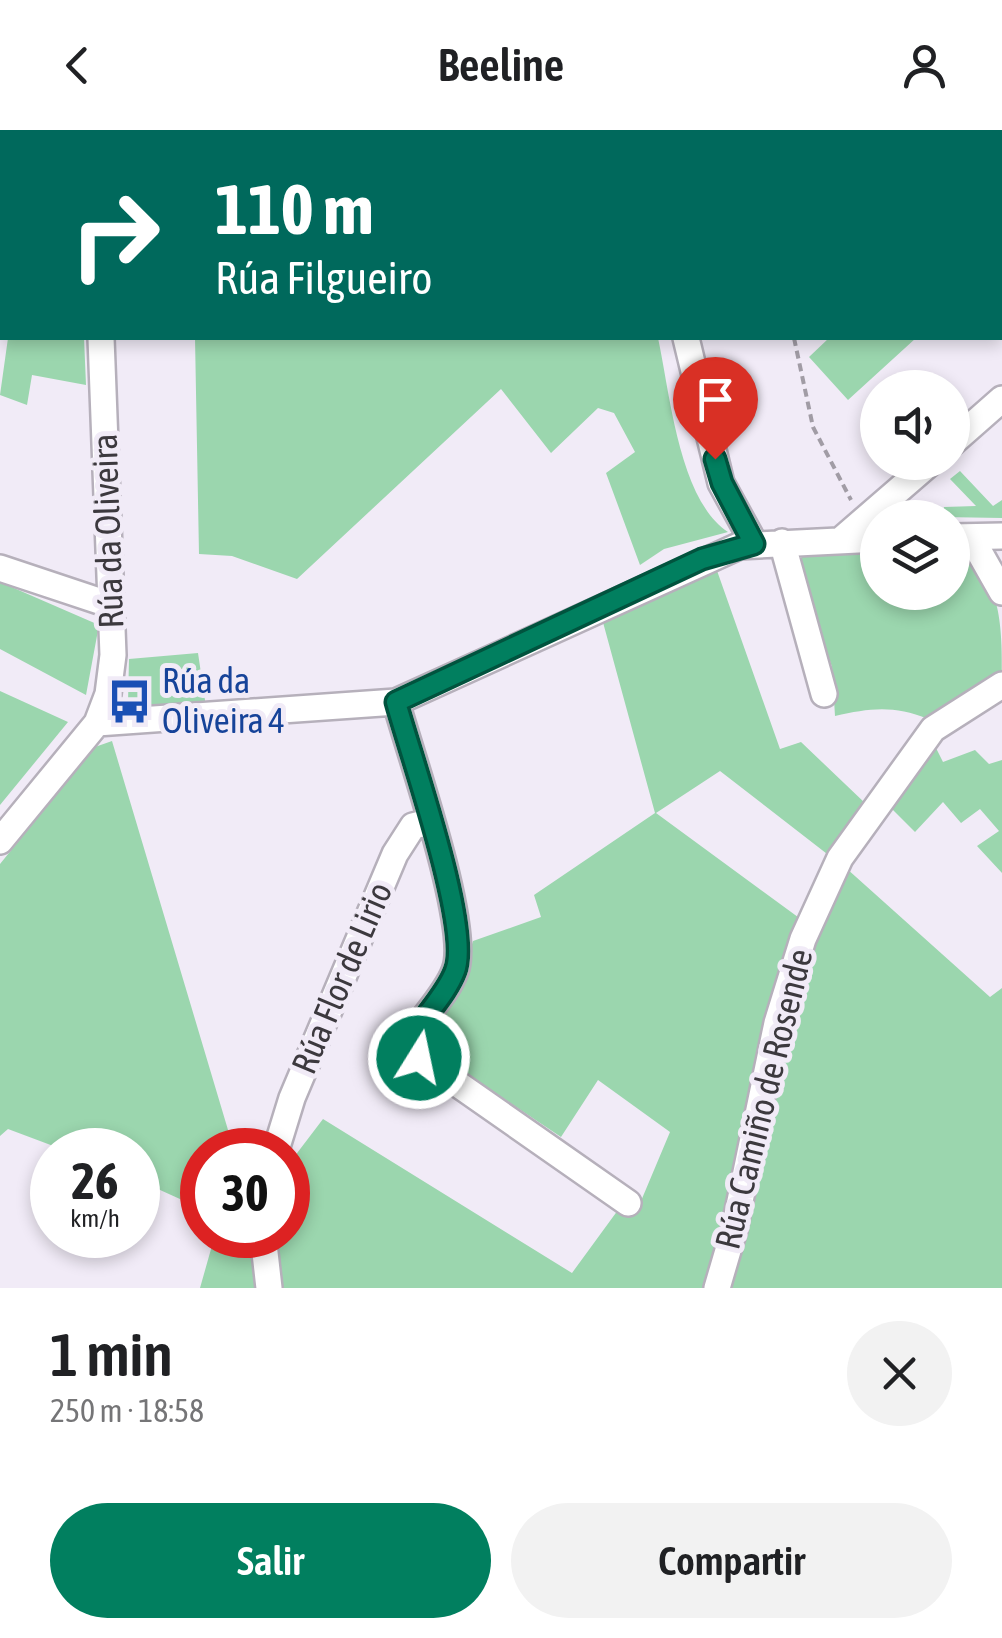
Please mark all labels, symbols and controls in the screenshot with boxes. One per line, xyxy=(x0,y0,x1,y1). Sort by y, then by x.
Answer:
icon: back xyxy=(50,38,105,93)
icon: person xyxy=(897,38,952,93)
text: Beeline xyxy=(438,39,564,91)
text: 110 m xyxy=(215,169,374,249)
icon: right xyxy=(50,170,180,300)
text: Rúa Filgueiro xyxy=(215,252,432,304)
pin xyxy=(673,357,758,460)
map controls xyxy=(860,370,970,610)
button: sound xyxy=(860,370,970,480)
icon: arrive xyxy=(688,372,743,427)
street label: Rúa da Oliveira xyxy=(84,433,130,629)
button: layers xyxy=(860,500,970,610)
place label: Rúa da Oliveira 4 xyxy=(162,660,285,740)
bus stop icon: Rúa da Oliveira 4 xyxy=(105,677,153,725)
street label: Rúa Flor de Lirio xyxy=(283,876,399,1079)
street label: Rúa Camiño de Rosende xyxy=(706,945,820,1253)
position arrow xyxy=(367,1006,471,1110)
speed limit sign: 30 xyxy=(180,1128,310,1258)
text: 26 xyxy=(71,1152,118,1210)
text: km/h xyxy=(70,1204,120,1232)
text: 1 min xyxy=(50,1320,173,1389)
button: close xyxy=(847,1321,952,1426)
text: 250 m · 18:58 xyxy=(50,1392,204,1429)
button: Salir xyxy=(50,1503,491,1618)
button: Compartir xyxy=(511,1503,952,1618)

